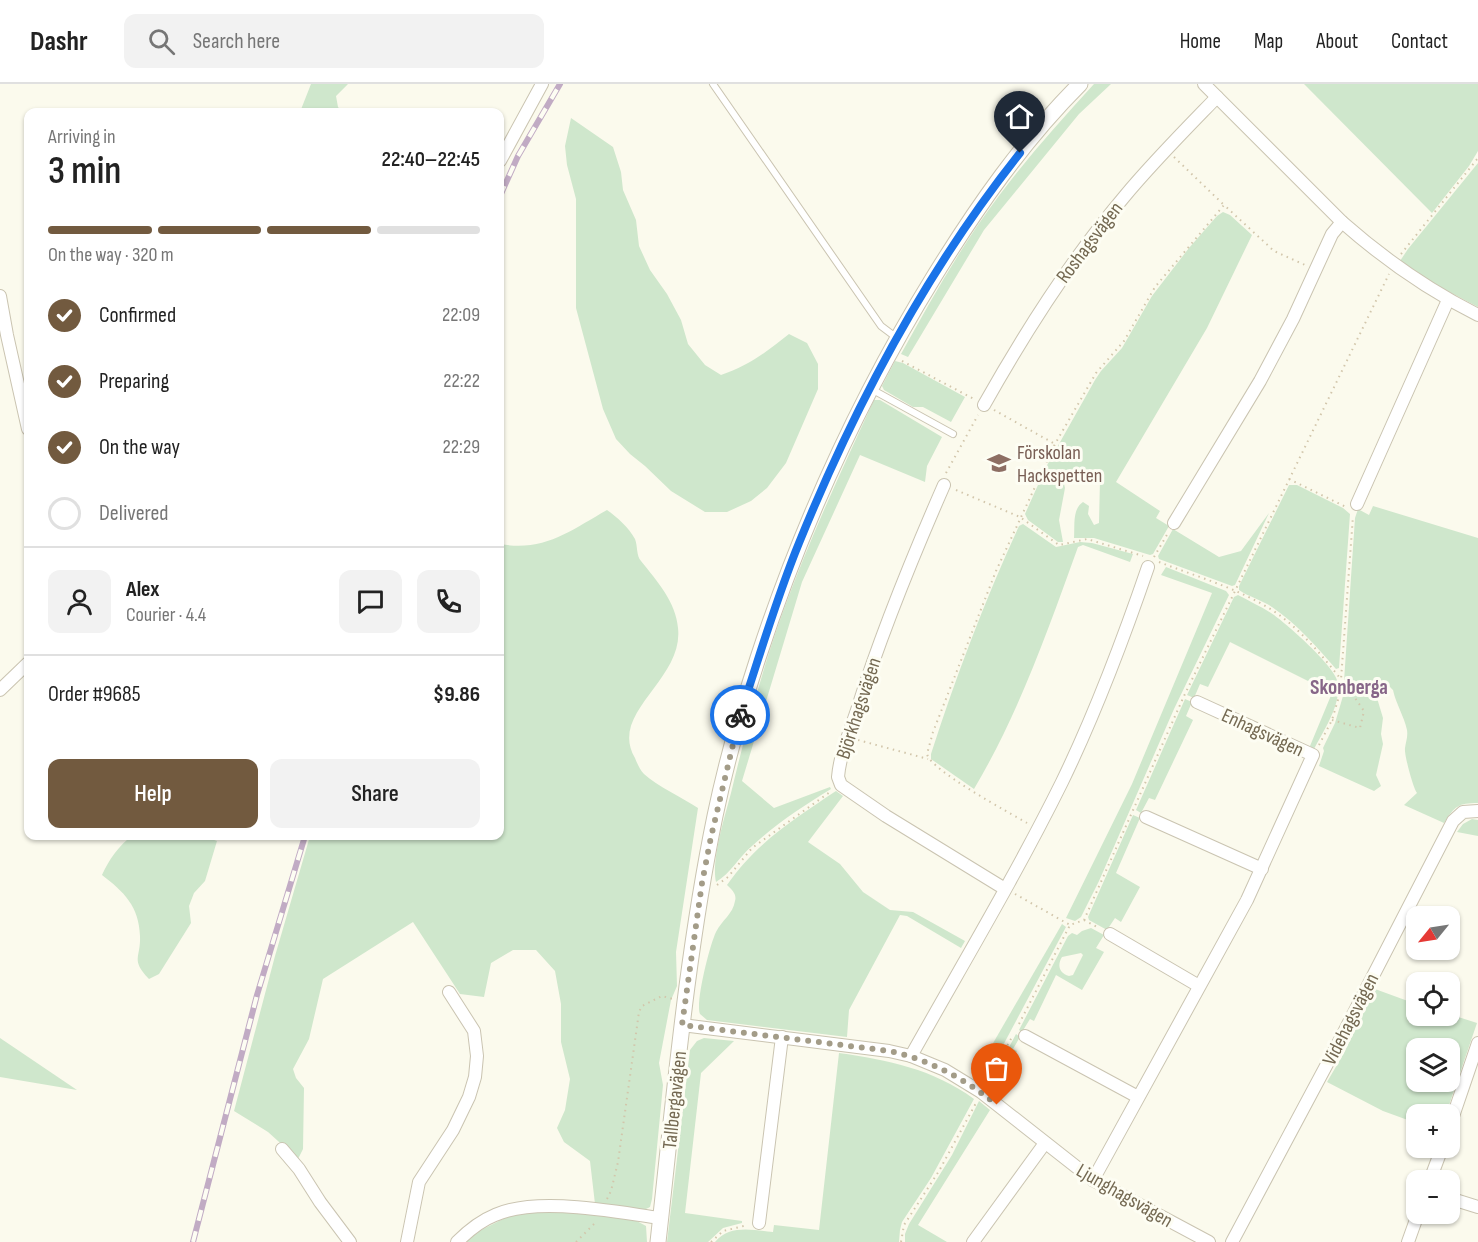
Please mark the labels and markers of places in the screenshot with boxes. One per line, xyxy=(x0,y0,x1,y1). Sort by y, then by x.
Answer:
pin xyxy=(994,91,1045,153)
place label: Förskolan Hackspetten xyxy=(1017,441,1102,488)
school or university icon: Förskolan Hackspetten xyxy=(986,450,1012,476)
pin xyxy=(971,1043,1022,1105)

